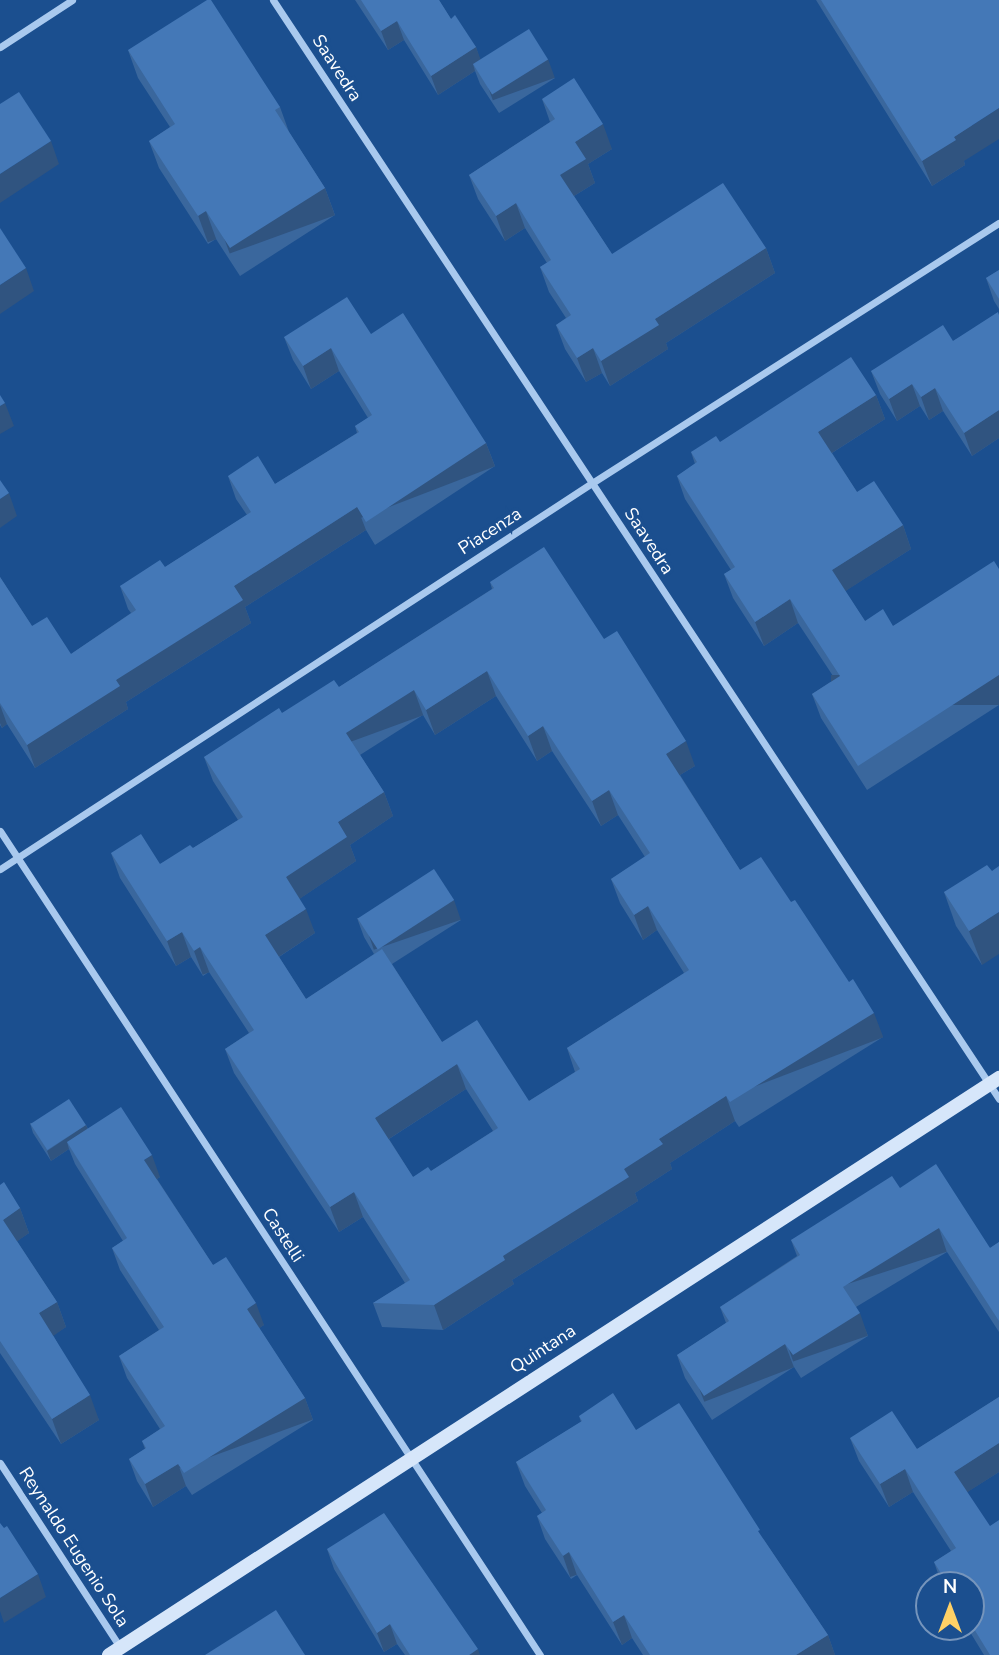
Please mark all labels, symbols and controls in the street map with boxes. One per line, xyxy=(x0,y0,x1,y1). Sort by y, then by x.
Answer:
street label: Saavedra xyxy=(307,31,367,105)
street label: Piacenza xyxy=(454,503,526,559)
street label: Saavedra xyxy=(619,504,679,578)
street label: Castelli xyxy=(257,1204,309,1266)
street label: Quintana xyxy=(506,1320,580,1378)
street label: Reynaldo Eugenio Sola xyxy=(14,1463,134,1631)
north arrow xyxy=(915,1571,985,1641)
text: N xyxy=(943,1574,957,1600)

